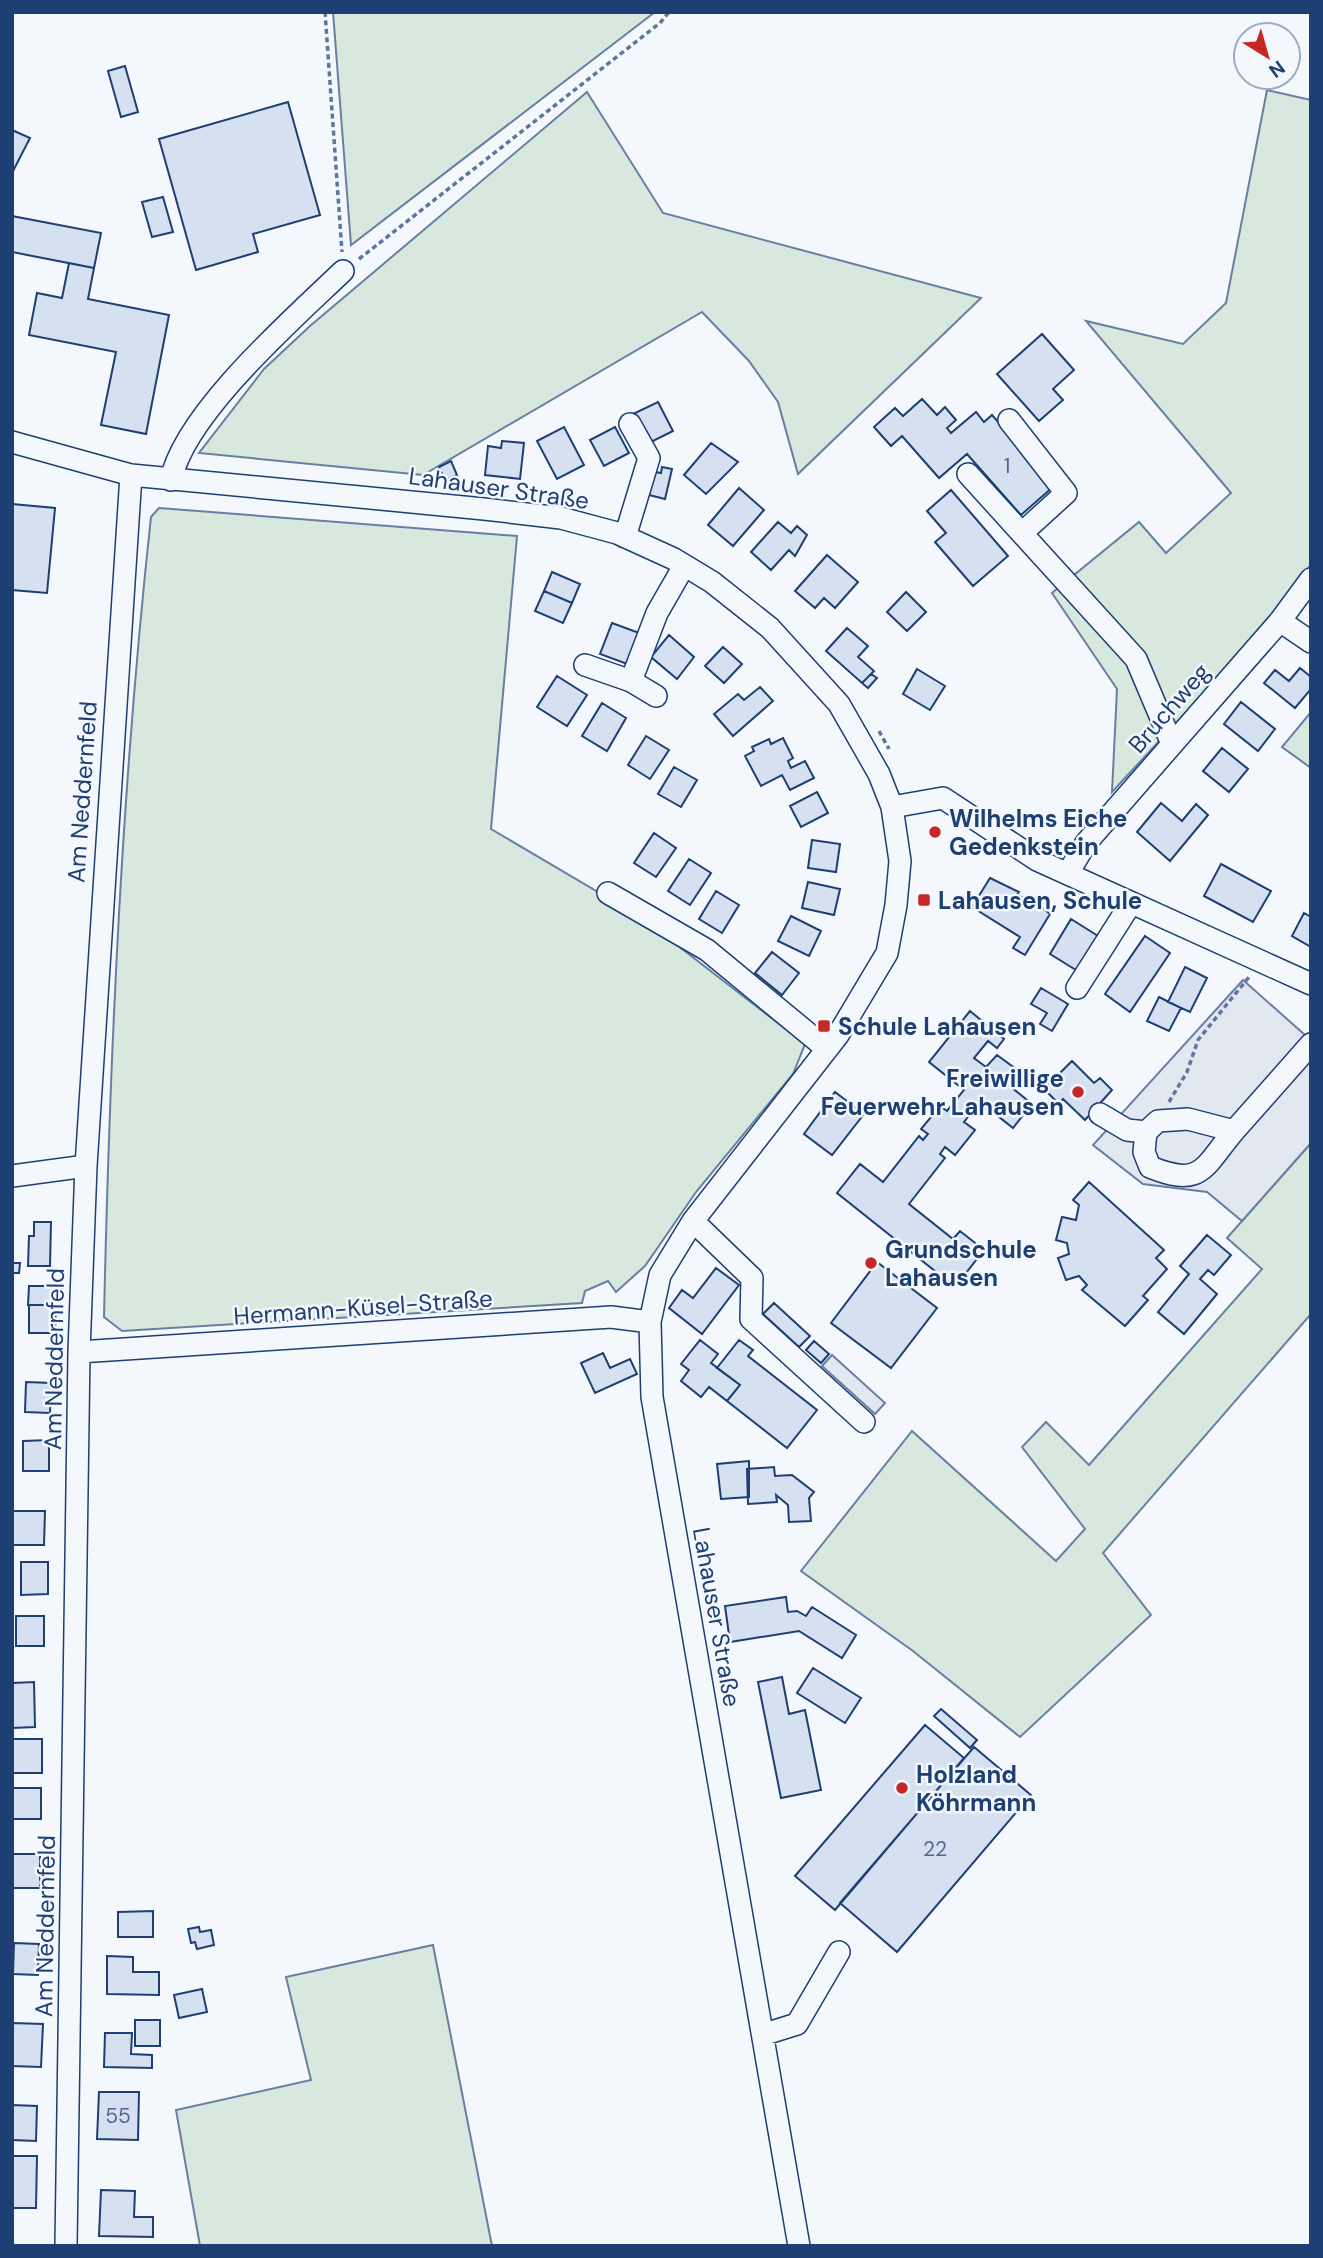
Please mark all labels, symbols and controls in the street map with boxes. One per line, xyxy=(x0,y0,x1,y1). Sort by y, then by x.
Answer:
north arrow xyxy=(1232,21,1302,91)
text: N xyxy=(1264,55,1290,83)
house number: 1 xyxy=(1004,452,1010,480)
street label: Lahauser Straße xyxy=(407,460,591,516)
street label: Bruchweg xyxy=(1121,657,1217,759)
street label: Am Neddernfeld xyxy=(60,700,104,884)
place label: Wilhelms Eiche Gedenkstein xyxy=(949,803,1128,862)
marker: Wilhelms Eiche Gedenkstein xyxy=(927,824,943,840)
place label: Lahausen, Schule xyxy=(938,885,1142,916)
marker: Lahausen, Schule xyxy=(916,892,932,908)
place label: Schule Lahausen xyxy=(838,1011,1036,1042)
marker: Schule Lahausen xyxy=(816,1018,832,1034)
place label: Freiwillige Feuerwehr Lahausen xyxy=(821,1063,1064,1122)
marker: Freiwillige Feuerwehr Lahausen xyxy=(1070,1084,1086,1100)
place label: Grundschule Lahausen xyxy=(885,1234,1037,1293)
marker: Grundschule Lahausen xyxy=(863,1255,879,1271)
street label: Am Neddernfeld xyxy=(37,1268,71,1450)
street label: Hermann-Küsel-Straße xyxy=(232,1282,494,1332)
street label: Lahauser Straße xyxy=(686,1525,748,1709)
place label: Holzland Köhrmann xyxy=(916,1759,1036,1818)
marker: Holzland Köhrmann xyxy=(894,1780,910,1796)
street label: Am Neddernfeld xyxy=(28,1835,62,2017)
house number: 22 xyxy=(923,1835,947,1863)
house number: 55 xyxy=(105,2102,131,2130)

